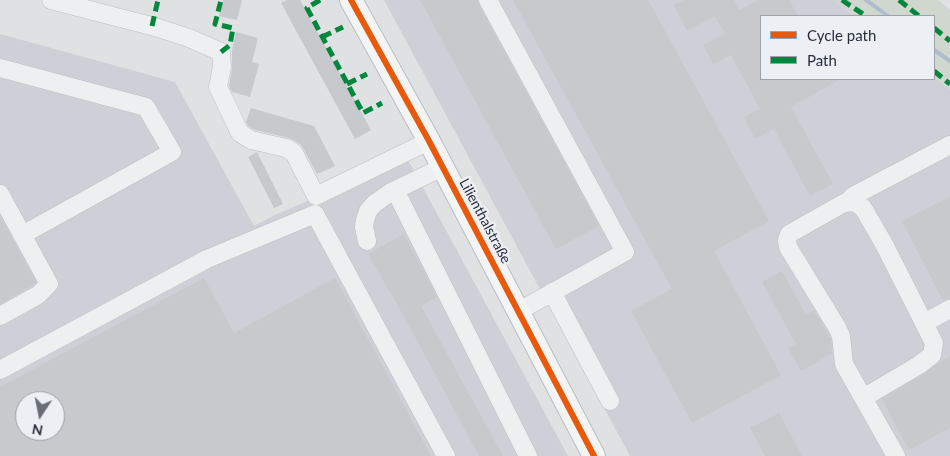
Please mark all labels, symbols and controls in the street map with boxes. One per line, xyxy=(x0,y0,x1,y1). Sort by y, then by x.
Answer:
legend xyxy=(760,15,935,80)
text: Cycle path xyxy=(807,26,876,44)
text: Path xyxy=(807,51,837,69)
street label: Lilienthalstraße xyxy=(456,176,514,266)
north arrow xyxy=(15,391,65,441)
text: N xyxy=(30,421,44,440)

